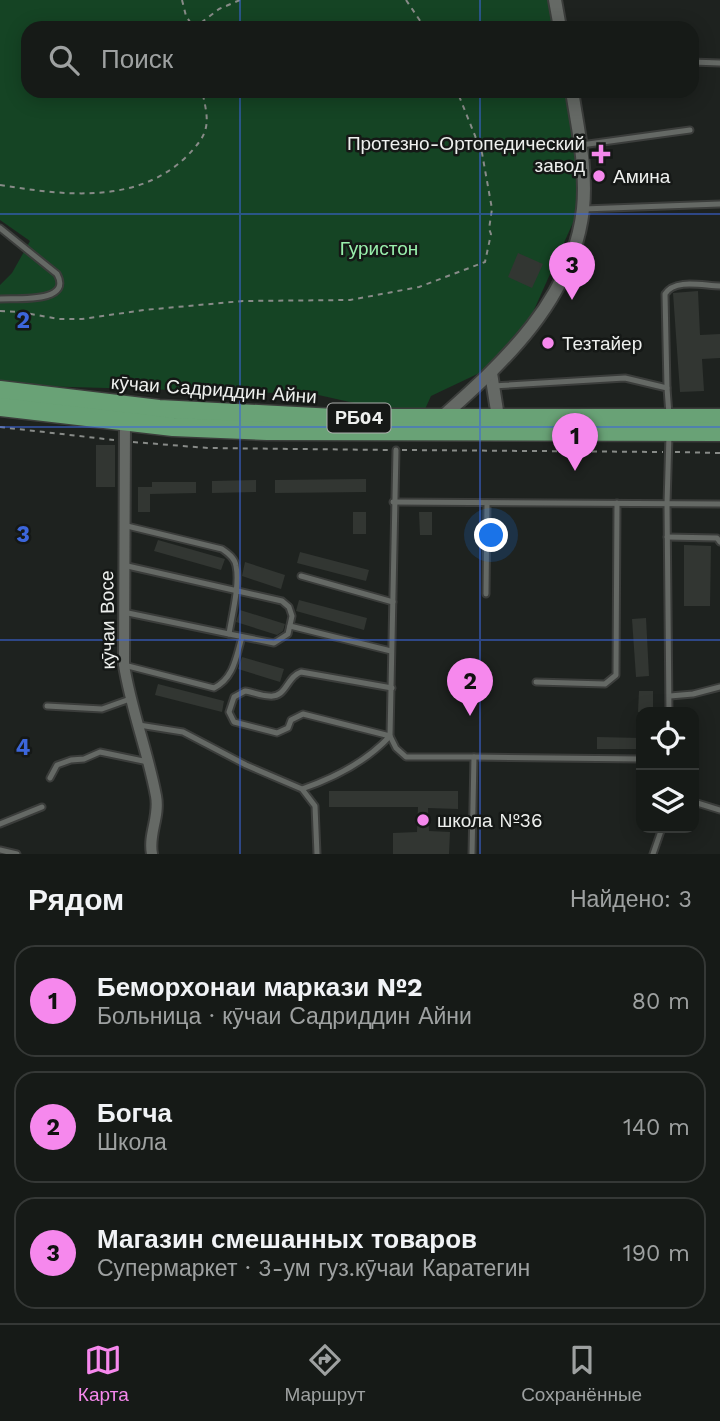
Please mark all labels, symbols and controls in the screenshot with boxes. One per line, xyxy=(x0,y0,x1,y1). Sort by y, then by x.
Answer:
search box xyxy=(21,21,699,98)
icon: search xyxy=(45,41,83,79)
text: Поиск xyxy=(101,44,173,74)
place label: Протезно-Ортопедический завод xyxy=(347,132,585,177)
marker: Протезно-Ортопедический завод xyxy=(591,144,611,164)
place label: Амина xyxy=(613,165,671,188)
marker: Амина xyxy=(591,168,607,184)
park label: Гуристон xyxy=(340,237,418,260)
pin: 3 xyxy=(549,242,595,300)
text: 2 xyxy=(16,307,30,334)
place label: Тезтайер xyxy=(562,332,642,355)
marker: Тезтайер xyxy=(540,335,556,351)
street label: кӯчаи Садриддин Айни xyxy=(110,371,318,408)
road number: РБ04 xyxy=(328,404,390,432)
pin: 1 xyxy=(552,413,598,471)
your location xyxy=(474,518,508,552)
text: 3 xyxy=(16,521,30,548)
street label: кӯчаи Восе xyxy=(95,570,120,670)
pin: 2 xyxy=(447,658,493,716)
map controls xyxy=(636,707,699,833)
button: locate xyxy=(636,707,699,770)
text: 4 xyxy=(16,734,31,761)
button: layers xyxy=(636,770,699,833)
place label: школа №36 xyxy=(437,809,542,832)
marker: школа №36 xyxy=(415,812,431,828)
text: Рядом xyxy=(28,882,124,917)
text: Найдено: 3 xyxy=(570,886,692,913)
text: Беморхонаи маркази №2 xyxy=(97,972,423,1002)
text: 1 xyxy=(48,988,58,1015)
text: 80 m xyxy=(632,988,690,1015)
text: Больница · кӯчаи Садриддин Айни xyxy=(97,1003,472,1030)
text: Богча xyxy=(97,1098,172,1128)
text: 2 xyxy=(46,1114,60,1141)
text: 140 m xyxy=(623,1114,690,1141)
text: Школа xyxy=(97,1129,167,1156)
text: Магазин смешанных товаров xyxy=(97,1224,477,1254)
text: 3 xyxy=(46,1240,60,1267)
text: 190 m xyxy=(623,1240,690,1267)
text: Супермаркет · 3-ум гуз.кӯчаи Каратегин xyxy=(97,1255,530,1282)
tab: Карта xyxy=(78,1341,129,1406)
tab: Маршрут xyxy=(284,1341,365,1406)
tab: Сохранённые xyxy=(521,1341,642,1406)

